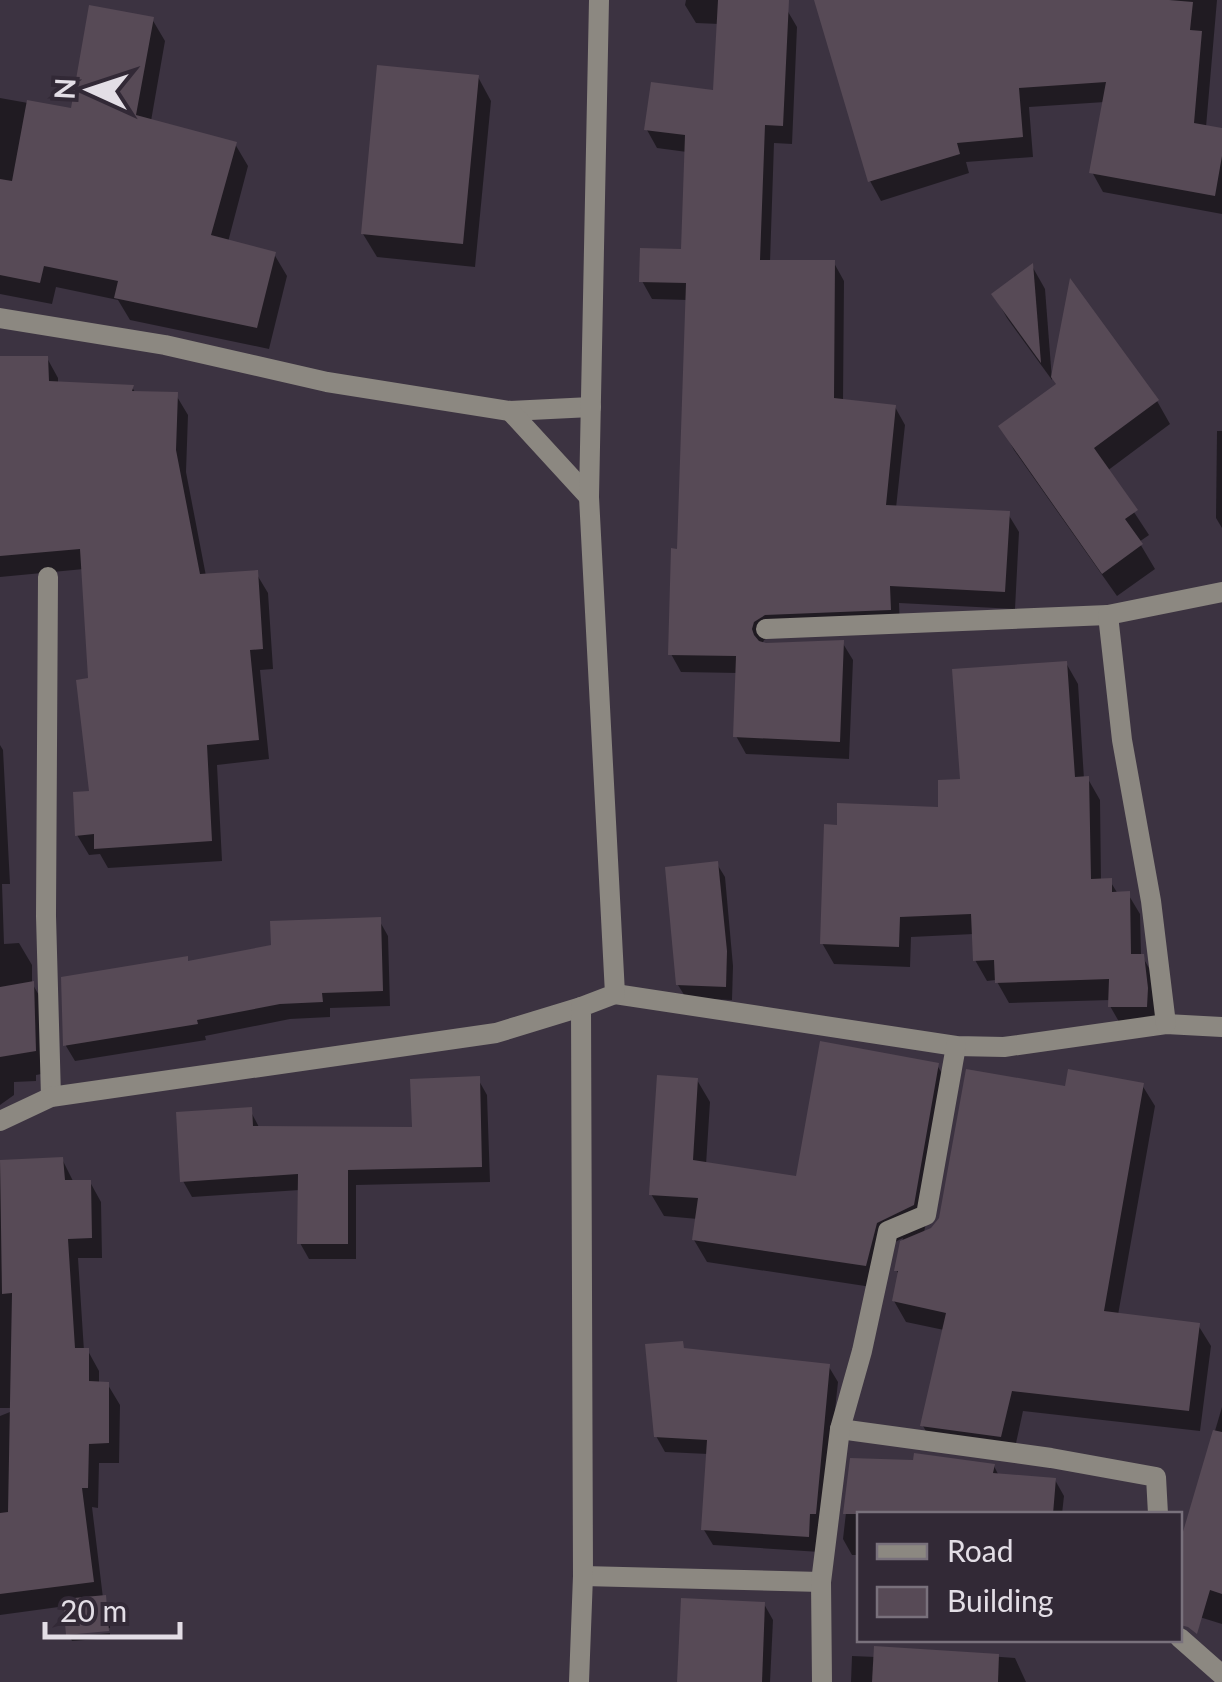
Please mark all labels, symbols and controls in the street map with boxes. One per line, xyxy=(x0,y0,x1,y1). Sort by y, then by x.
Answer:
north arrow xyxy=(40,40,140,140)
text: N xyxy=(46,77,82,100)
legend xyxy=(857,1512,1182,1642)
text: Road xyxy=(947,1532,1014,1568)
scale bar xyxy=(45,1577,180,1639)
text: Building xyxy=(947,1582,1053,1618)
text: 20 m xyxy=(60,1592,127,1628)

